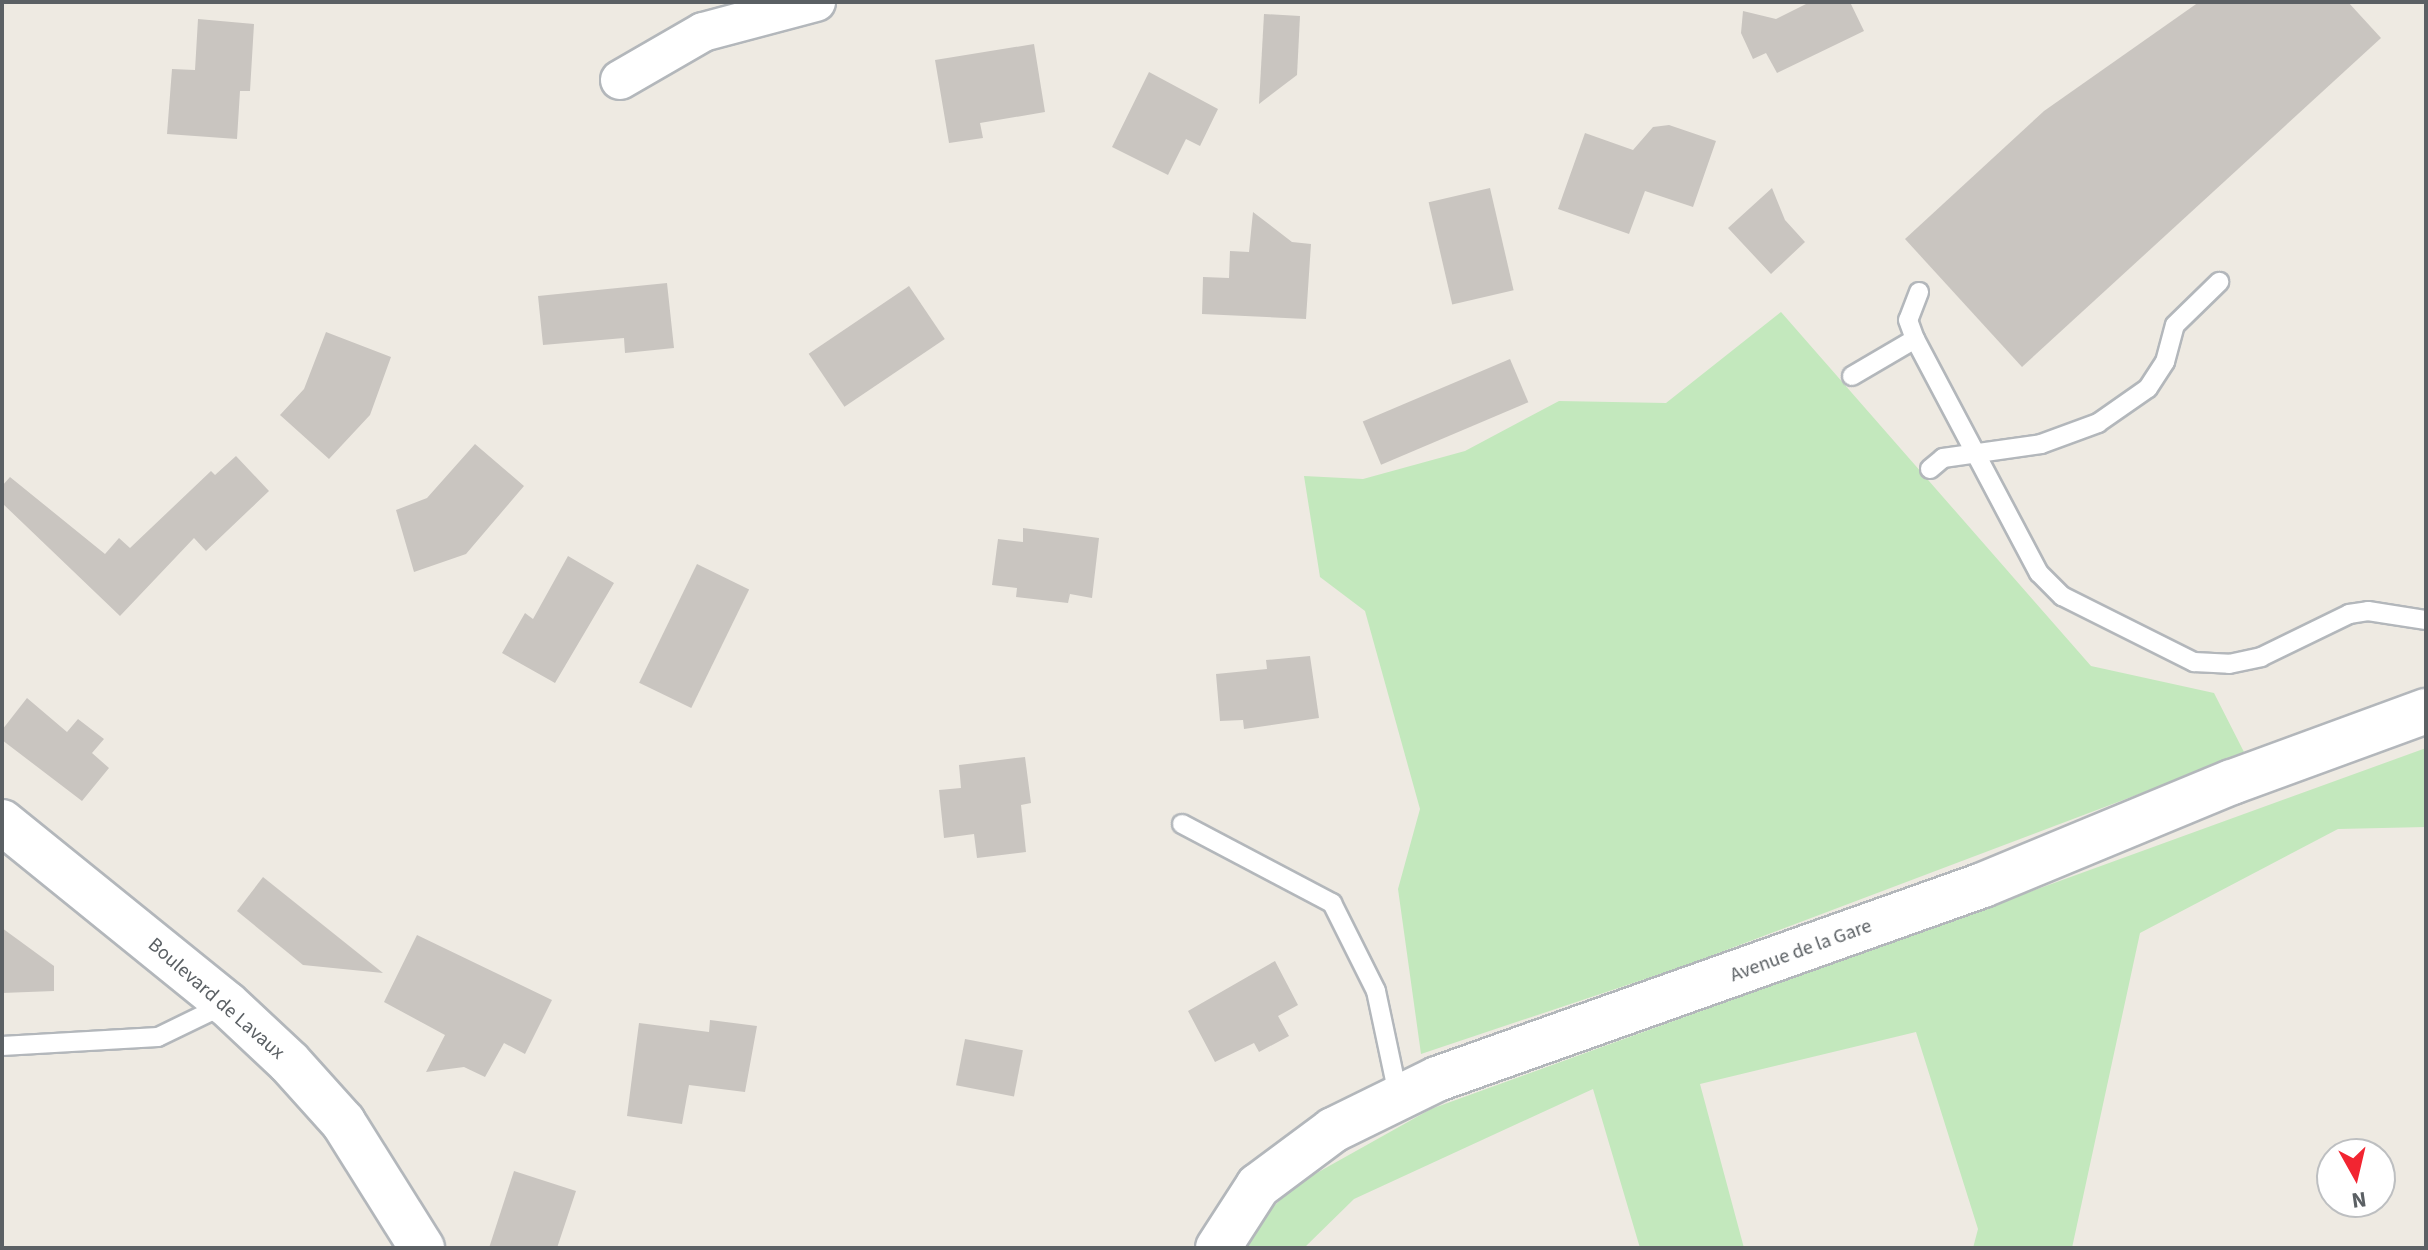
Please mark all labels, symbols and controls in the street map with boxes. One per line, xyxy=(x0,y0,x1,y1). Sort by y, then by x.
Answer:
street label: Avenue de la Gare xyxy=(1727,914,1875,988)
street label: Boulevard de Lavaux xyxy=(143,933,289,1065)
north arrow xyxy=(2316,1138,2396,1218)
text: N xyxy=(2350,1183,2369,1217)

